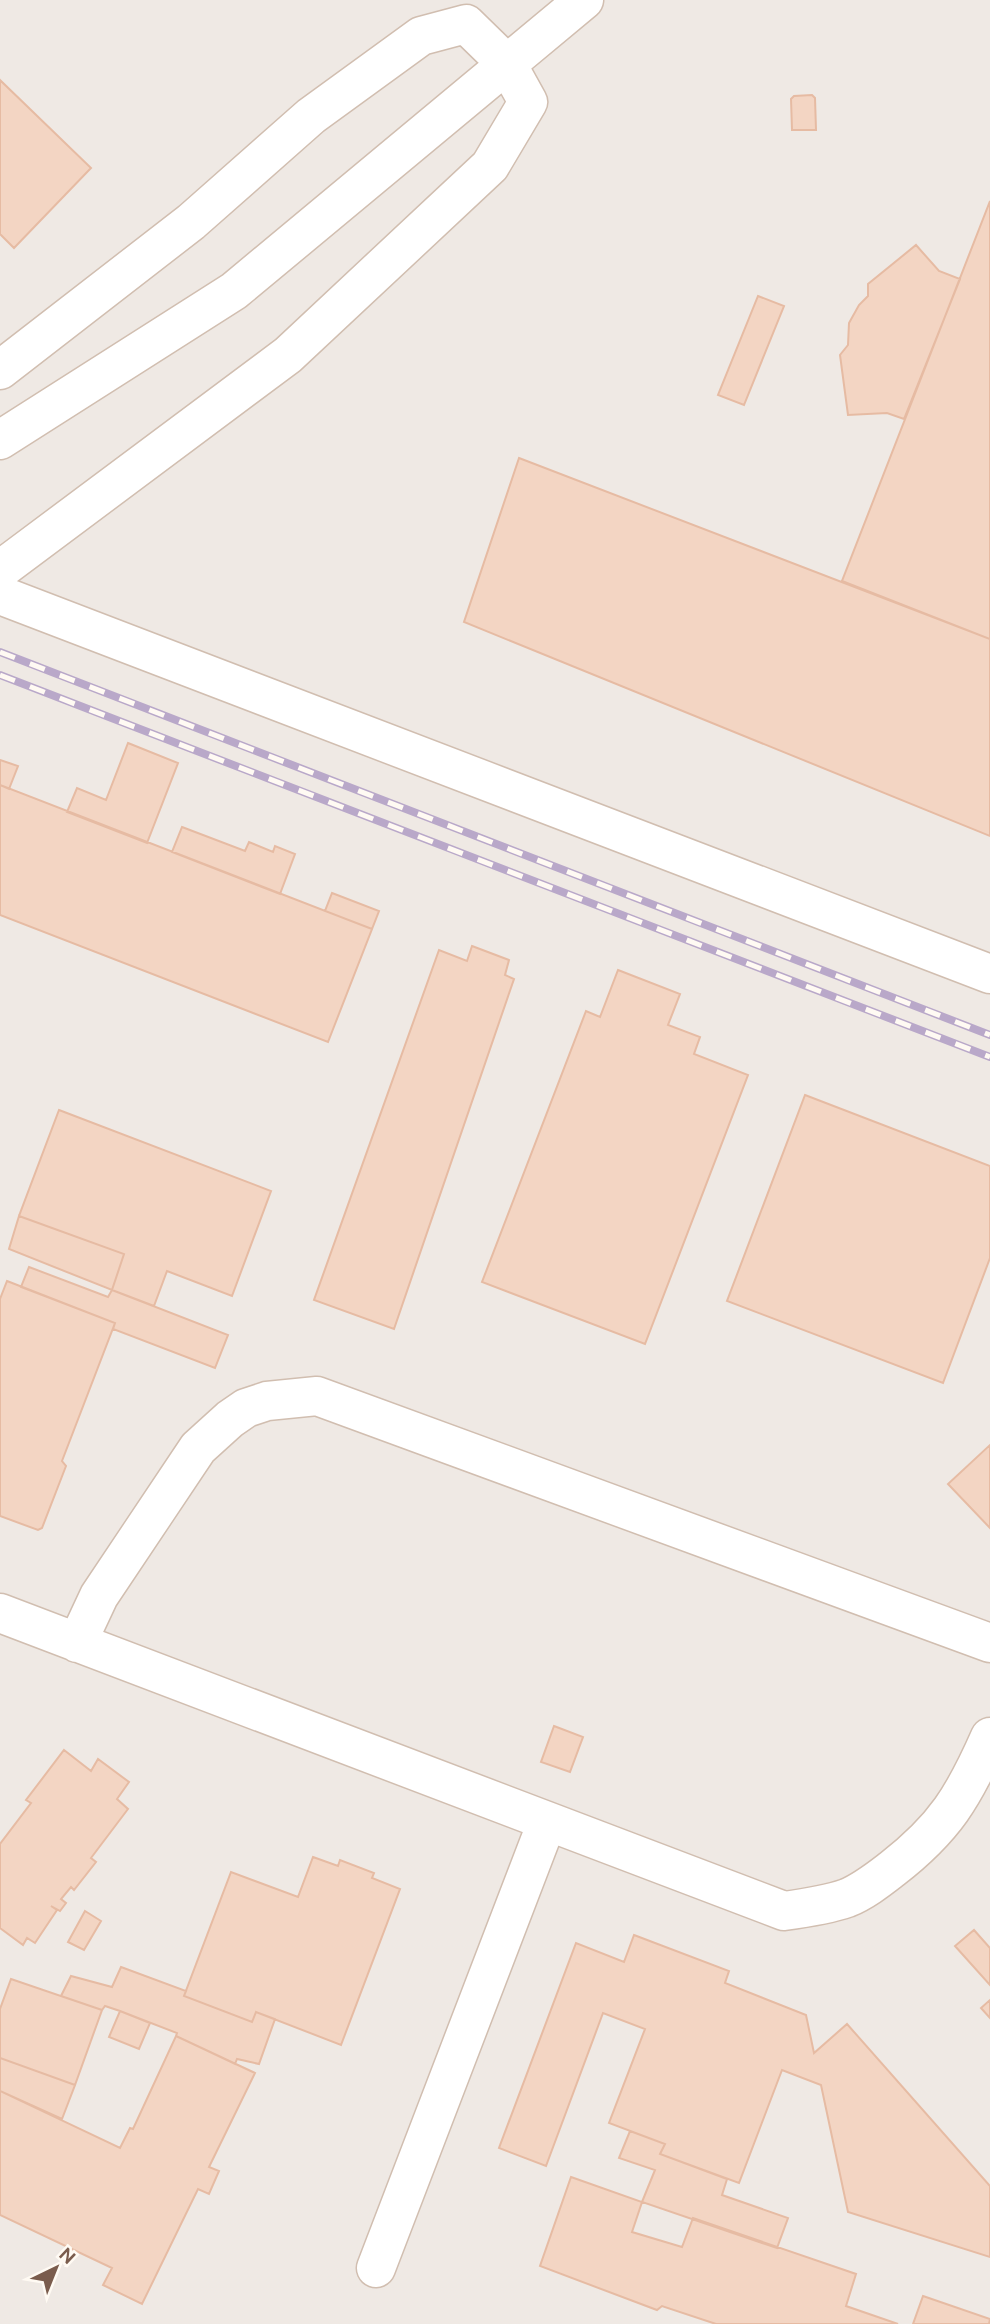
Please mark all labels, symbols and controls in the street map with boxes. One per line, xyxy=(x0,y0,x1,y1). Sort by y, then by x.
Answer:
north arrow xyxy=(21,2233,91,2303)
text: N xyxy=(55,2243,80,2268)

